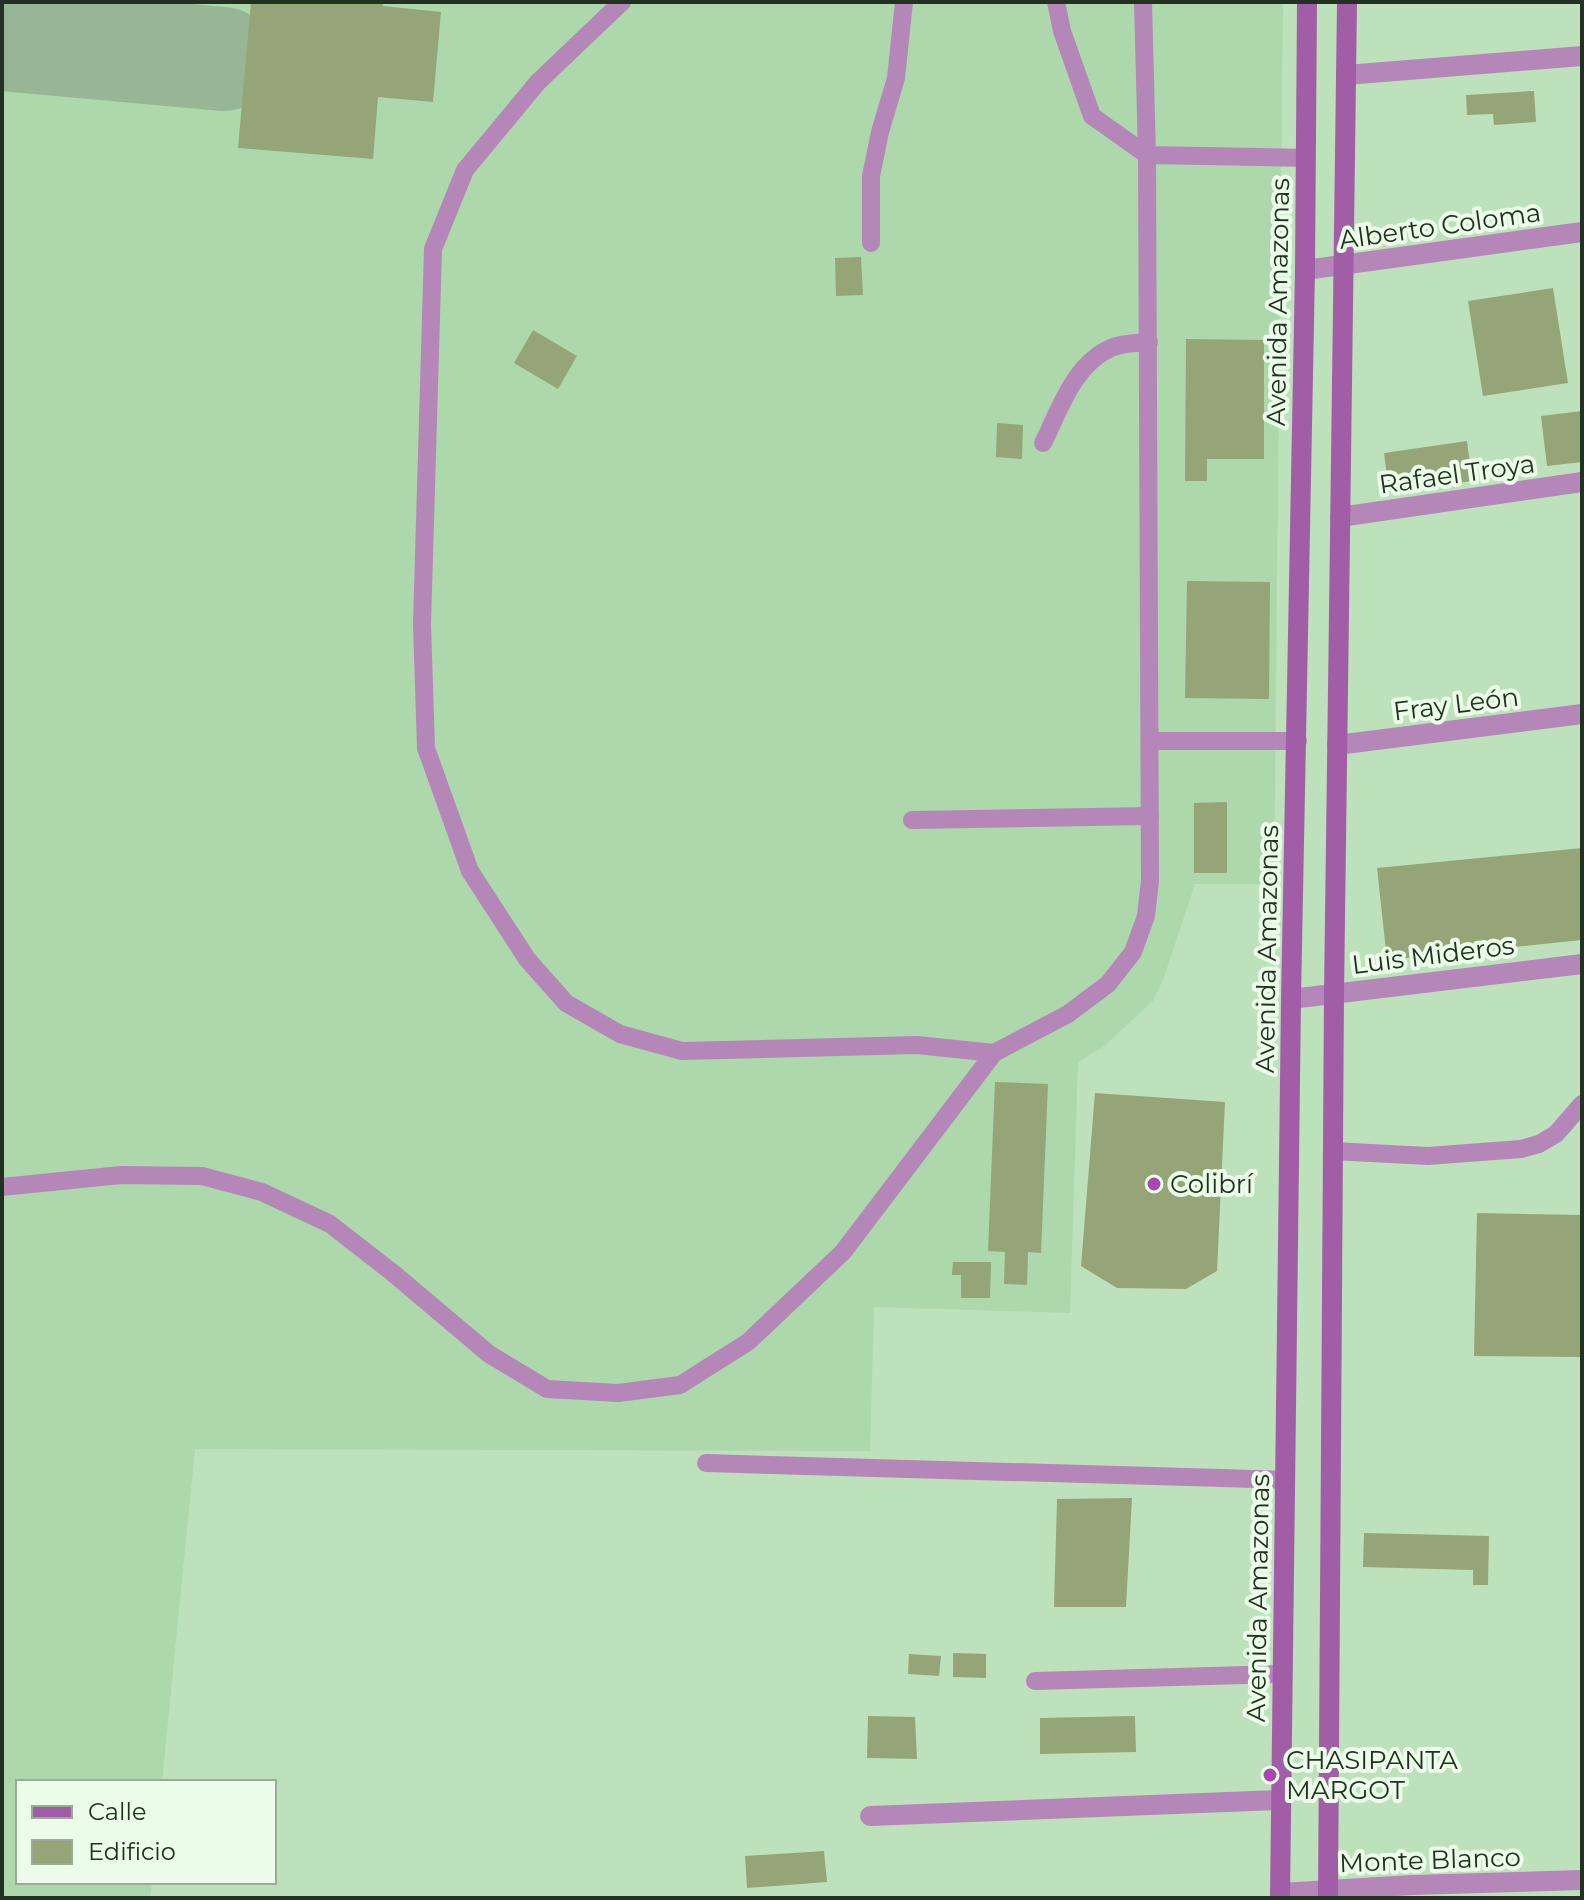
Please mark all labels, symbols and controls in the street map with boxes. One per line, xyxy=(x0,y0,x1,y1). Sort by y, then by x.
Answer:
street label: Avenida Amazonas xyxy=(1260,178,1296,426)
street label: Alberto Coloma xyxy=(1337,196,1543,256)
street label: Rafael Troya xyxy=(1377,447,1537,501)
street label: Fray León xyxy=(1392,680,1520,728)
street label: Avenida Amazonas xyxy=(1249,825,1285,1073)
street label: Luis Mideros xyxy=(1350,929,1516,981)
place label: Colibrí xyxy=(1170,1168,1254,1200)
marker: Colibrí xyxy=(1145,1175,1163,1193)
street label: Avenida Amazonas xyxy=(1240,1474,1276,1722)
place label: CHASIPANTA MARGOT xyxy=(1286,1744,1458,1806)
marker: CHASIPANTA MARGOT xyxy=(1261,1766,1279,1784)
legend xyxy=(16,1780,276,1884)
text: Calle xyxy=(88,1797,146,1826)
text: Edificio xyxy=(88,1837,176,1866)
street label: Monte Blanco xyxy=(1339,1841,1521,1879)

